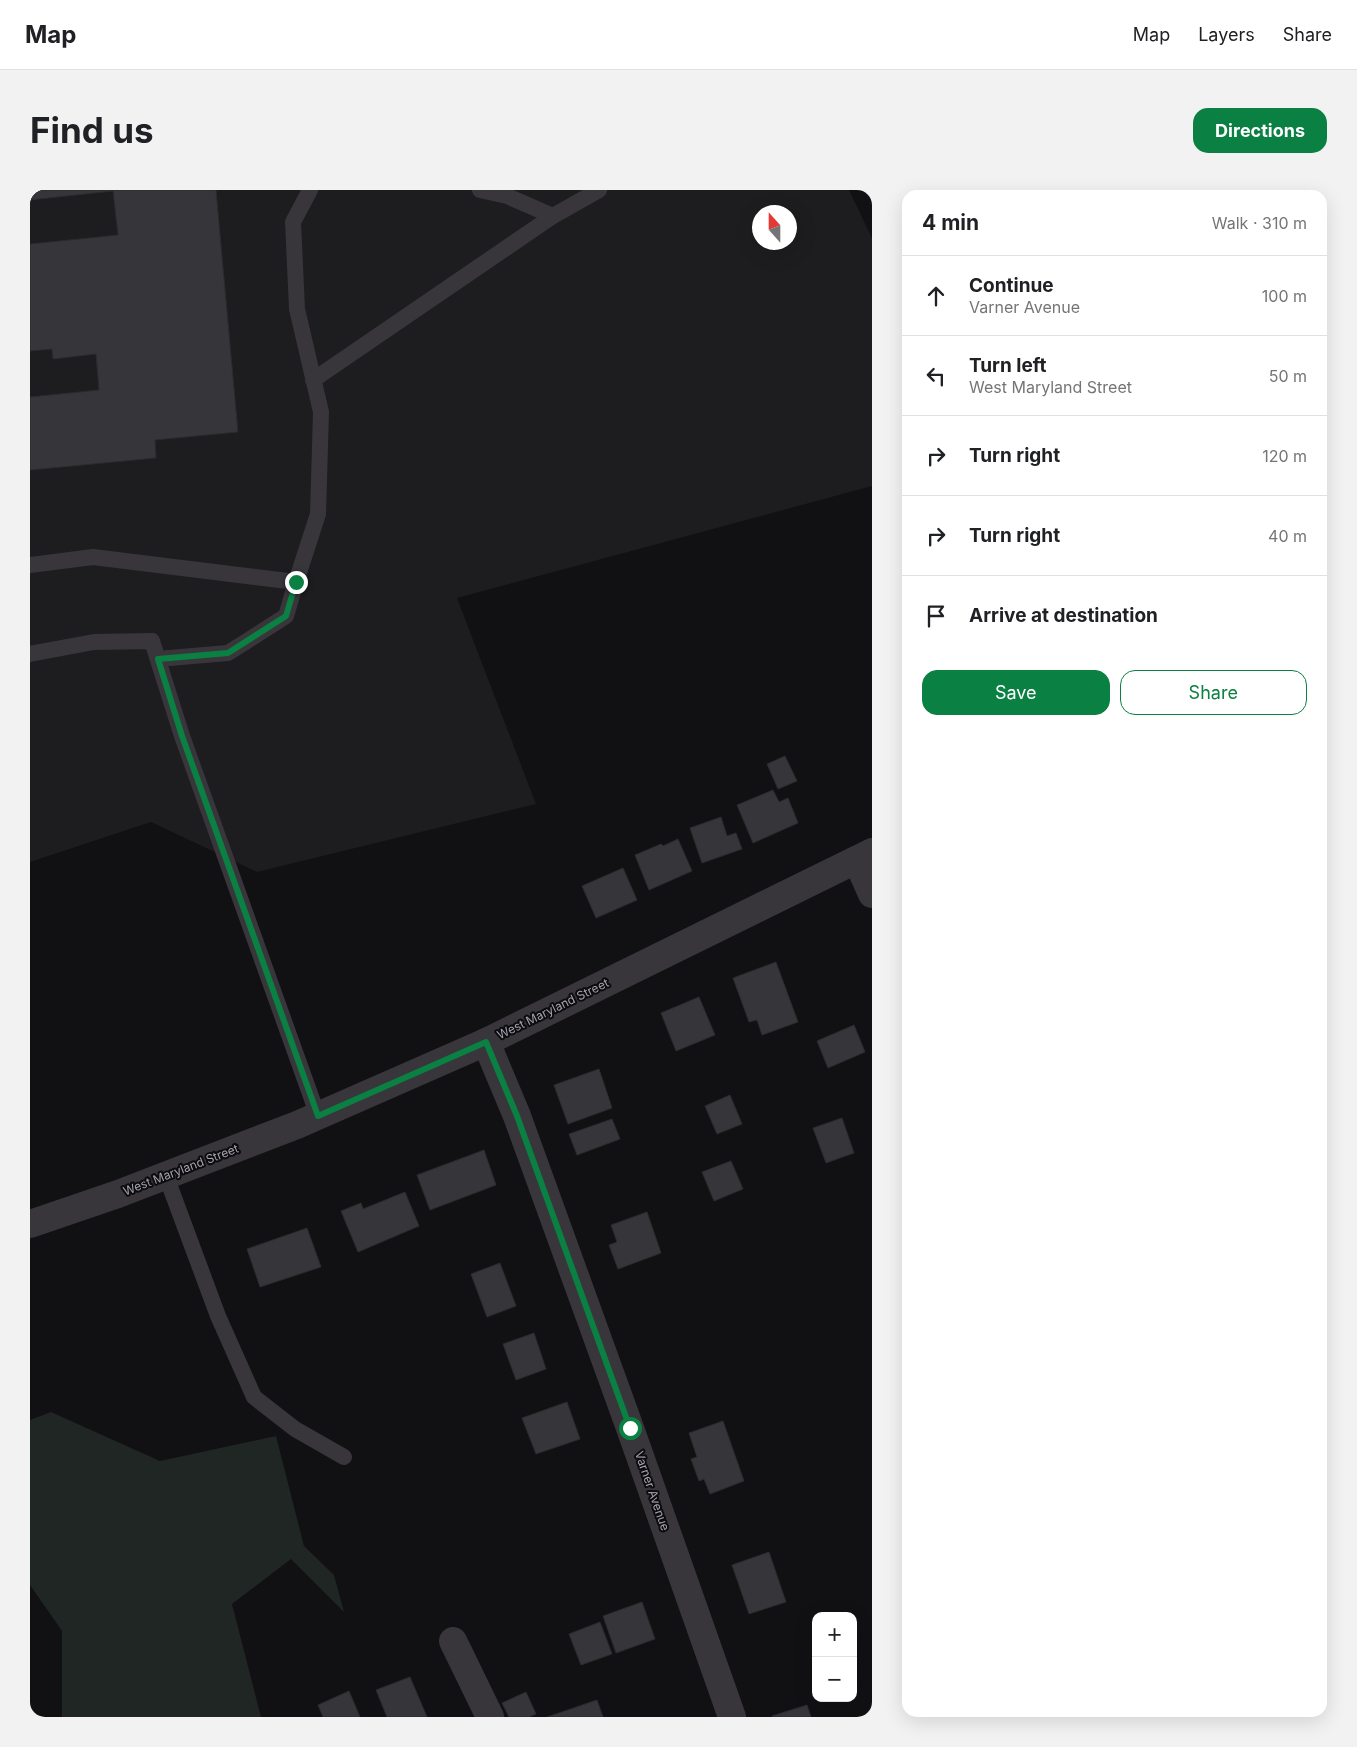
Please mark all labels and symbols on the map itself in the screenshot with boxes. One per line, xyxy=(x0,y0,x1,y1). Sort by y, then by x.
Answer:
north arrow xyxy=(752,205,797,250)
route end xyxy=(285,571,308,594)
street label: West Maryland Street xyxy=(495,975,611,1042)
street label: West Maryland Street xyxy=(121,1141,241,1198)
route start xyxy=(619,1417,642,1440)
street label: Varner Avenue xyxy=(632,1449,673,1533)

